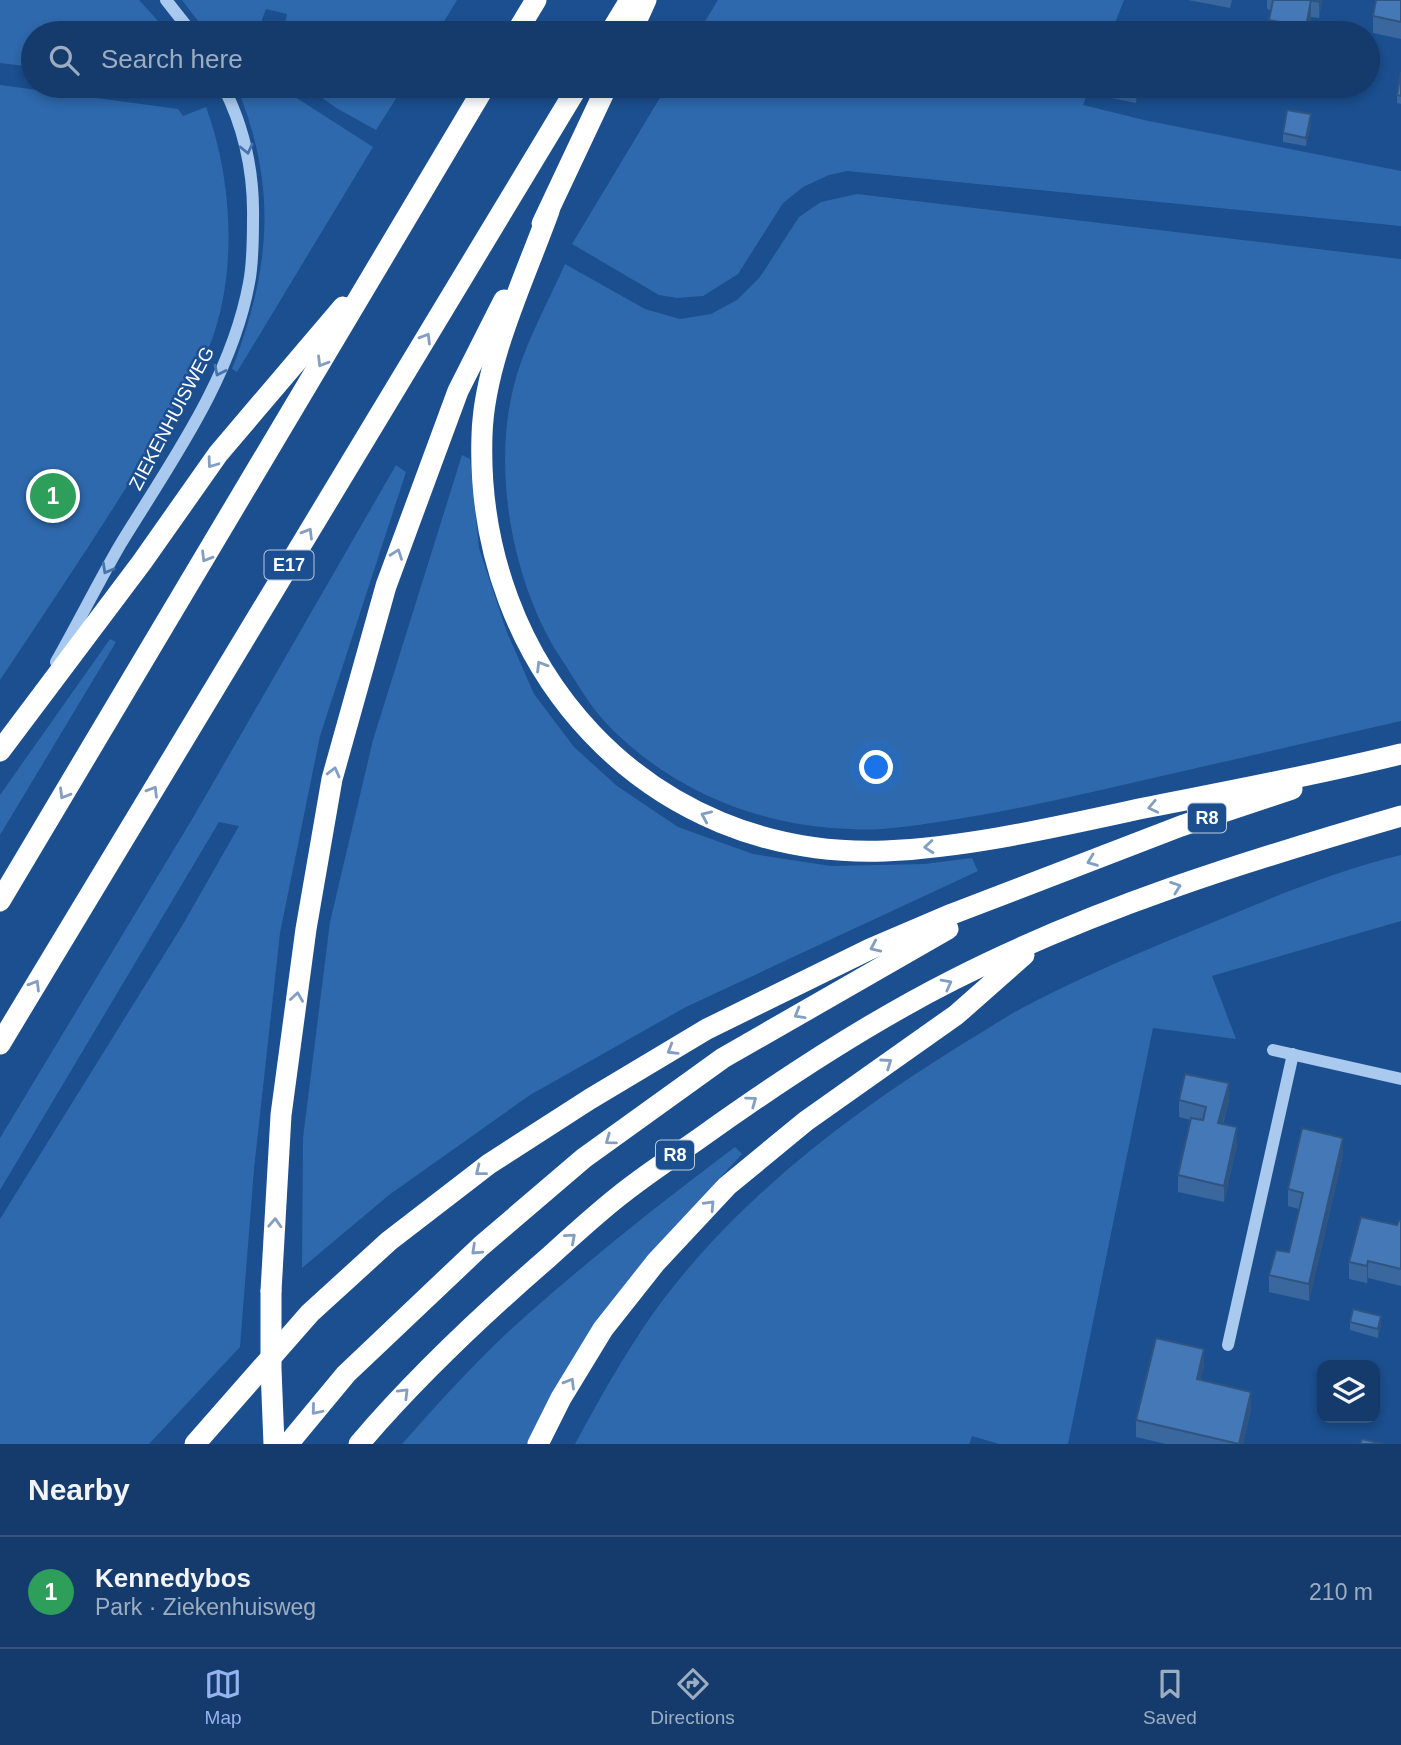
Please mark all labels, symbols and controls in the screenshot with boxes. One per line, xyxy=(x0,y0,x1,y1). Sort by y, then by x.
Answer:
search box xyxy=(21,21,1380,98)
icon: search xyxy=(45,41,83,79)
text: Search here xyxy=(101,44,243,74)
one-way arrow xyxy=(239,143,253,155)
one-way arrow xyxy=(417,333,430,346)
street label: ZIEKENHUISWEG xyxy=(125,343,218,494)
one-way arrow xyxy=(317,354,330,367)
one-way arrow xyxy=(214,364,228,376)
one-way arrow xyxy=(208,455,220,468)
pin: 1 xyxy=(30,470,76,522)
one-way arrow xyxy=(300,527,313,540)
one-way arrow xyxy=(201,549,214,562)
one-way arrow xyxy=(389,549,403,561)
road number: E17 xyxy=(264,550,314,580)
one-way arrow xyxy=(102,562,116,574)
one-way arrow xyxy=(537,660,550,673)
your location xyxy=(859,750,893,784)
one-way arrow xyxy=(326,767,340,779)
one-way arrow xyxy=(144,785,157,798)
one-way arrow xyxy=(59,787,72,800)
one-way arrow xyxy=(1147,798,1159,813)
road number: R8 xyxy=(1188,804,1226,832)
one-way arrow xyxy=(701,810,714,824)
one-way arrow xyxy=(923,839,934,854)
one-way arrow xyxy=(1086,852,1098,866)
one-way arrow xyxy=(1170,881,1182,895)
one-way arrow xyxy=(870,939,882,953)
one-way arrow xyxy=(939,978,952,992)
one-way arrow xyxy=(27,980,40,993)
one-way arrow xyxy=(289,991,304,1003)
one-way arrow xyxy=(793,1005,806,1018)
one-way arrow xyxy=(667,1041,680,1054)
one-way arrow xyxy=(879,1059,892,1071)
one-way arrow xyxy=(744,1096,757,1109)
one-way arrow xyxy=(605,1132,617,1144)
road number: R8 xyxy=(656,1140,694,1170)
one-way arrow xyxy=(475,1163,488,1176)
one-way arrow xyxy=(702,1200,714,1213)
one-way arrow xyxy=(267,1217,282,1228)
one-way arrow xyxy=(562,1234,575,1246)
one-way arrow xyxy=(471,1242,484,1254)
map controls xyxy=(1317,1360,1380,1423)
button: layers xyxy=(1317,1360,1380,1423)
one-way arrow xyxy=(562,1378,575,1391)
one-way arrow xyxy=(396,1388,409,1401)
one-way arrow xyxy=(311,1403,324,1415)
text: Nearby xyxy=(28,1473,130,1506)
text: Kennedybos xyxy=(95,1563,251,1593)
text: 1 xyxy=(45,1579,57,1605)
text: 210 m xyxy=(1309,1579,1373,1605)
text: Park · Ziekenhuisweg xyxy=(95,1594,316,1620)
tab: Map xyxy=(204,1665,242,1729)
tab: Directions xyxy=(650,1665,735,1729)
tab: Saved xyxy=(1143,1665,1197,1729)

